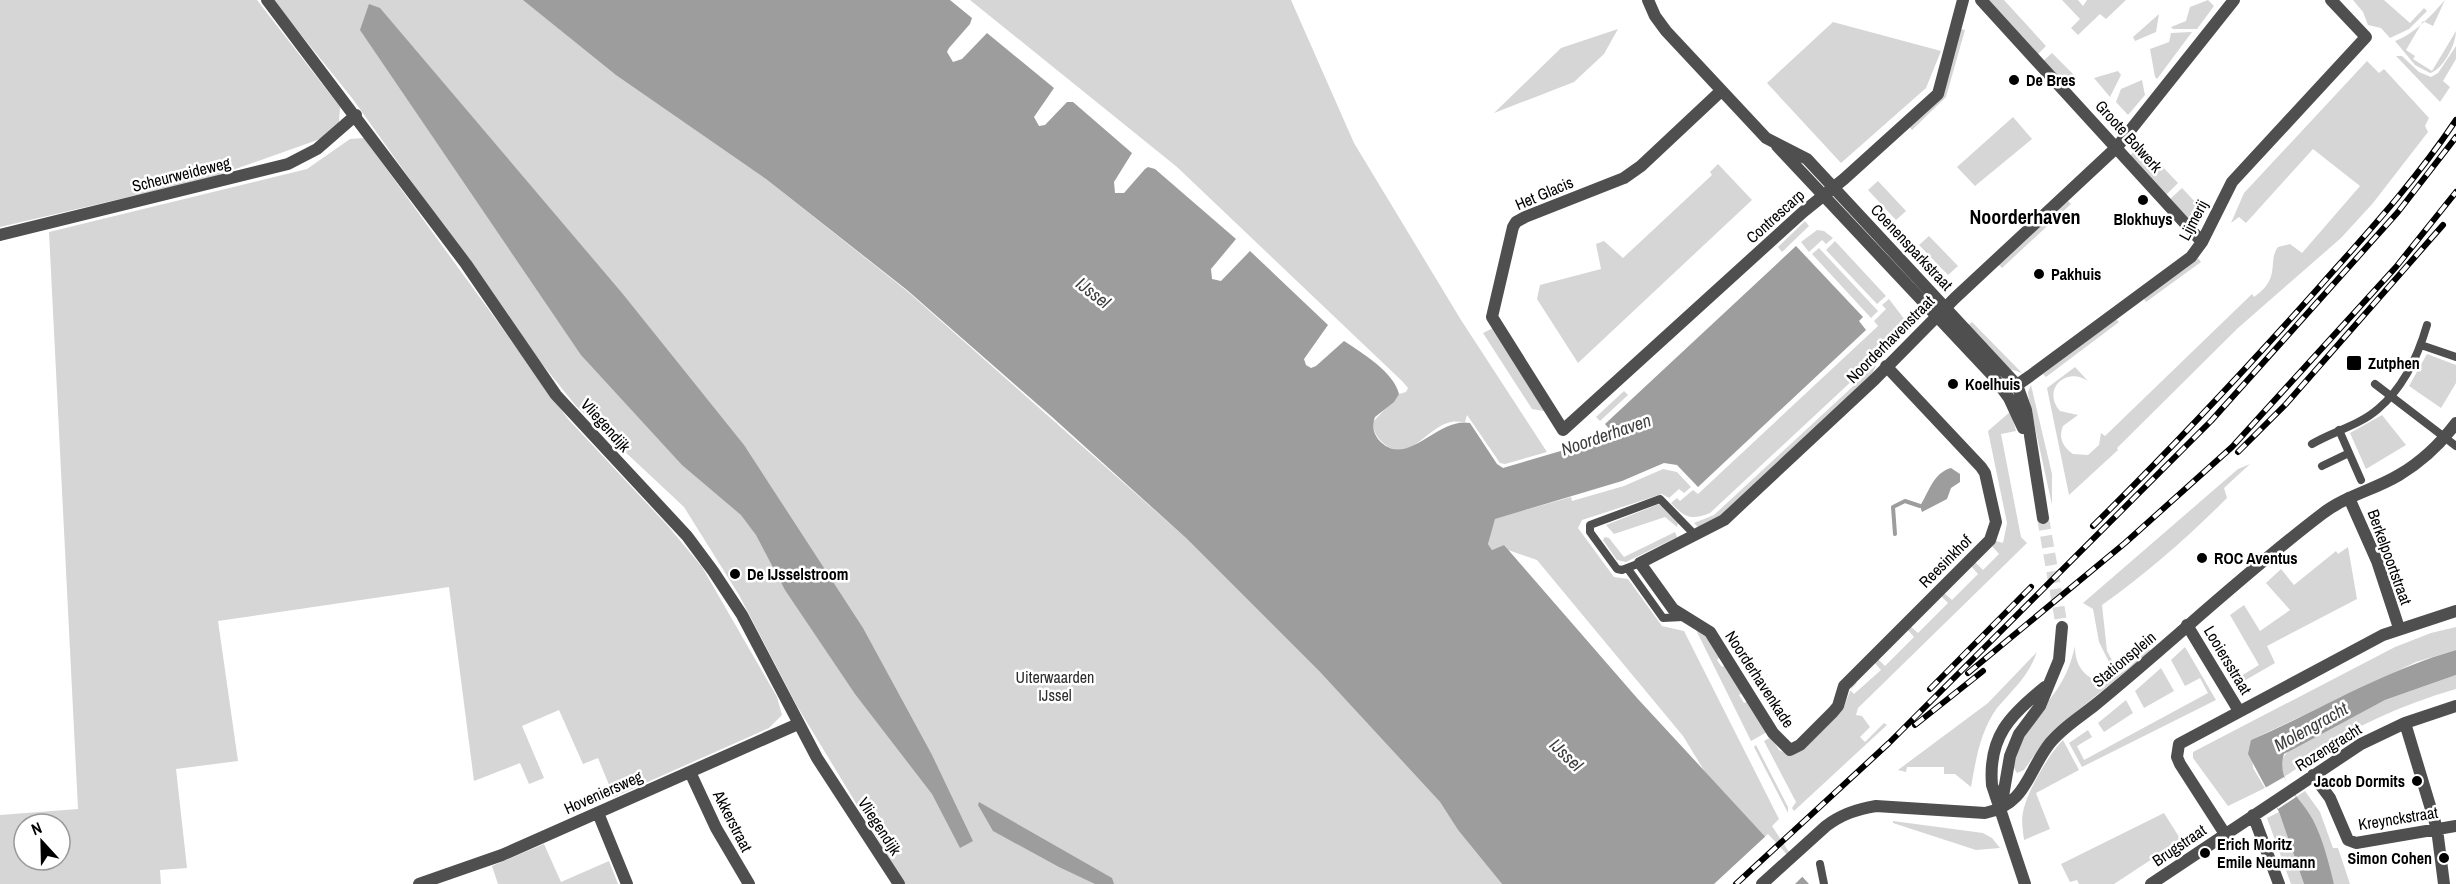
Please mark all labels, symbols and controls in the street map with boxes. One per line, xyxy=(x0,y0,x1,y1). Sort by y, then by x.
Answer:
place label: De Bres xyxy=(2026,69,2076,91)
marker: De Bres xyxy=(2007,73,2021,87)
street label: Groote Bolwerk xyxy=(2091,95,2168,177)
street label: Scheurweideweg xyxy=(130,151,233,197)
street label: Het Glacis xyxy=(1512,171,1576,215)
street label: Contrescarp xyxy=(1741,184,1809,248)
marker: Blokhuys xyxy=(2136,193,2150,207)
street label: Lijmerij xyxy=(2173,196,2213,244)
street label: Coenensparkstraat xyxy=(1866,199,1958,295)
district label: Noorderhaven xyxy=(1969,203,2081,230)
place label: Blokhuys xyxy=(2113,208,2173,230)
place label: Pakhuis xyxy=(2051,263,2101,285)
marker: Pakhuis xyxy=(2032,267,2046,281)
water label: IJssel xyxy=(1071,271,1116,315)
street label: Noorderhavenstraat xyxy=(1841,290,1939,388)
place label: Zutphen xyxy=(2368,352,2420,374)
marker: Zutphen xyxy=(2345,354,2363,372)
place label: Koelhuis xyxy=(1965,373,2020,395)
marker: Koelhuis xyxy=(1946,377,1960,391)
street label: Vliegendijk xyxy=(576,394,636,457)
water label: Noorderhaven xyxy=(1558,407,1654,462)
street label: Berkelpoortstraat xyxy=(2363,506,2418,608)
street label: Reesinkhof xyxy=(1914,530,1976,592)
place label: ROC Aventus xyxy=(2214,547,2298,569)
marker: ROC Aventus xyxy=(2195,551,2209,565)
place label: De IJsselstroom xyxy=(747,563,848,585)
marker: De IJsselstroom xyxy=(728,567,742,581)
street label: Looiersstraat xyxy=(2199,622,2257,699)
street label: Noorderhavenkade xyxy=(1720,626,1800,732)
street label: Stationsplein xyxy=(2088,626,2160,692)
park label: Uiterwaarden IJssel xyxy=(1016,666,1094,706)
water label: Molengracht xyxy=(2269,696,2353,757)
street label: Rozengracht xyxy=(2291,718,2366,776)
water label: IJssel xyxy=(1544,733,1589,777)
street label: Hoveniersweg xyxy=(560,765,646,819)
place label: Jacob Dormits xyxy=(2314,770,2405,792)
marker: Jacob Dormits xyxy=(2410,774,2424,788)
street label: Akkerstraat xyxy=(708,786,758,856)
street label: Vliegendijk xyxy=(853,793,907,860)
street label: Kreynckstraat xyxy=(2357,801,2440,835)
north arrow xyxy=(12,812,72,872)
text: N xyxy=(28,816,45,840)
street label: Brugstraat xyxy=(2148,819,2211,871)
place label: Erich Moritz Emile Neumann xyxy=(2217,833,2315,873)
marker: Erich Moritz Emile Neumann xyxy=(2198,846,2212,860)
place label: Simon Cohen xyxy=(2347,847,2432,869)
marker: Simon Cohen xyxy=(2437,851,2451,865)

